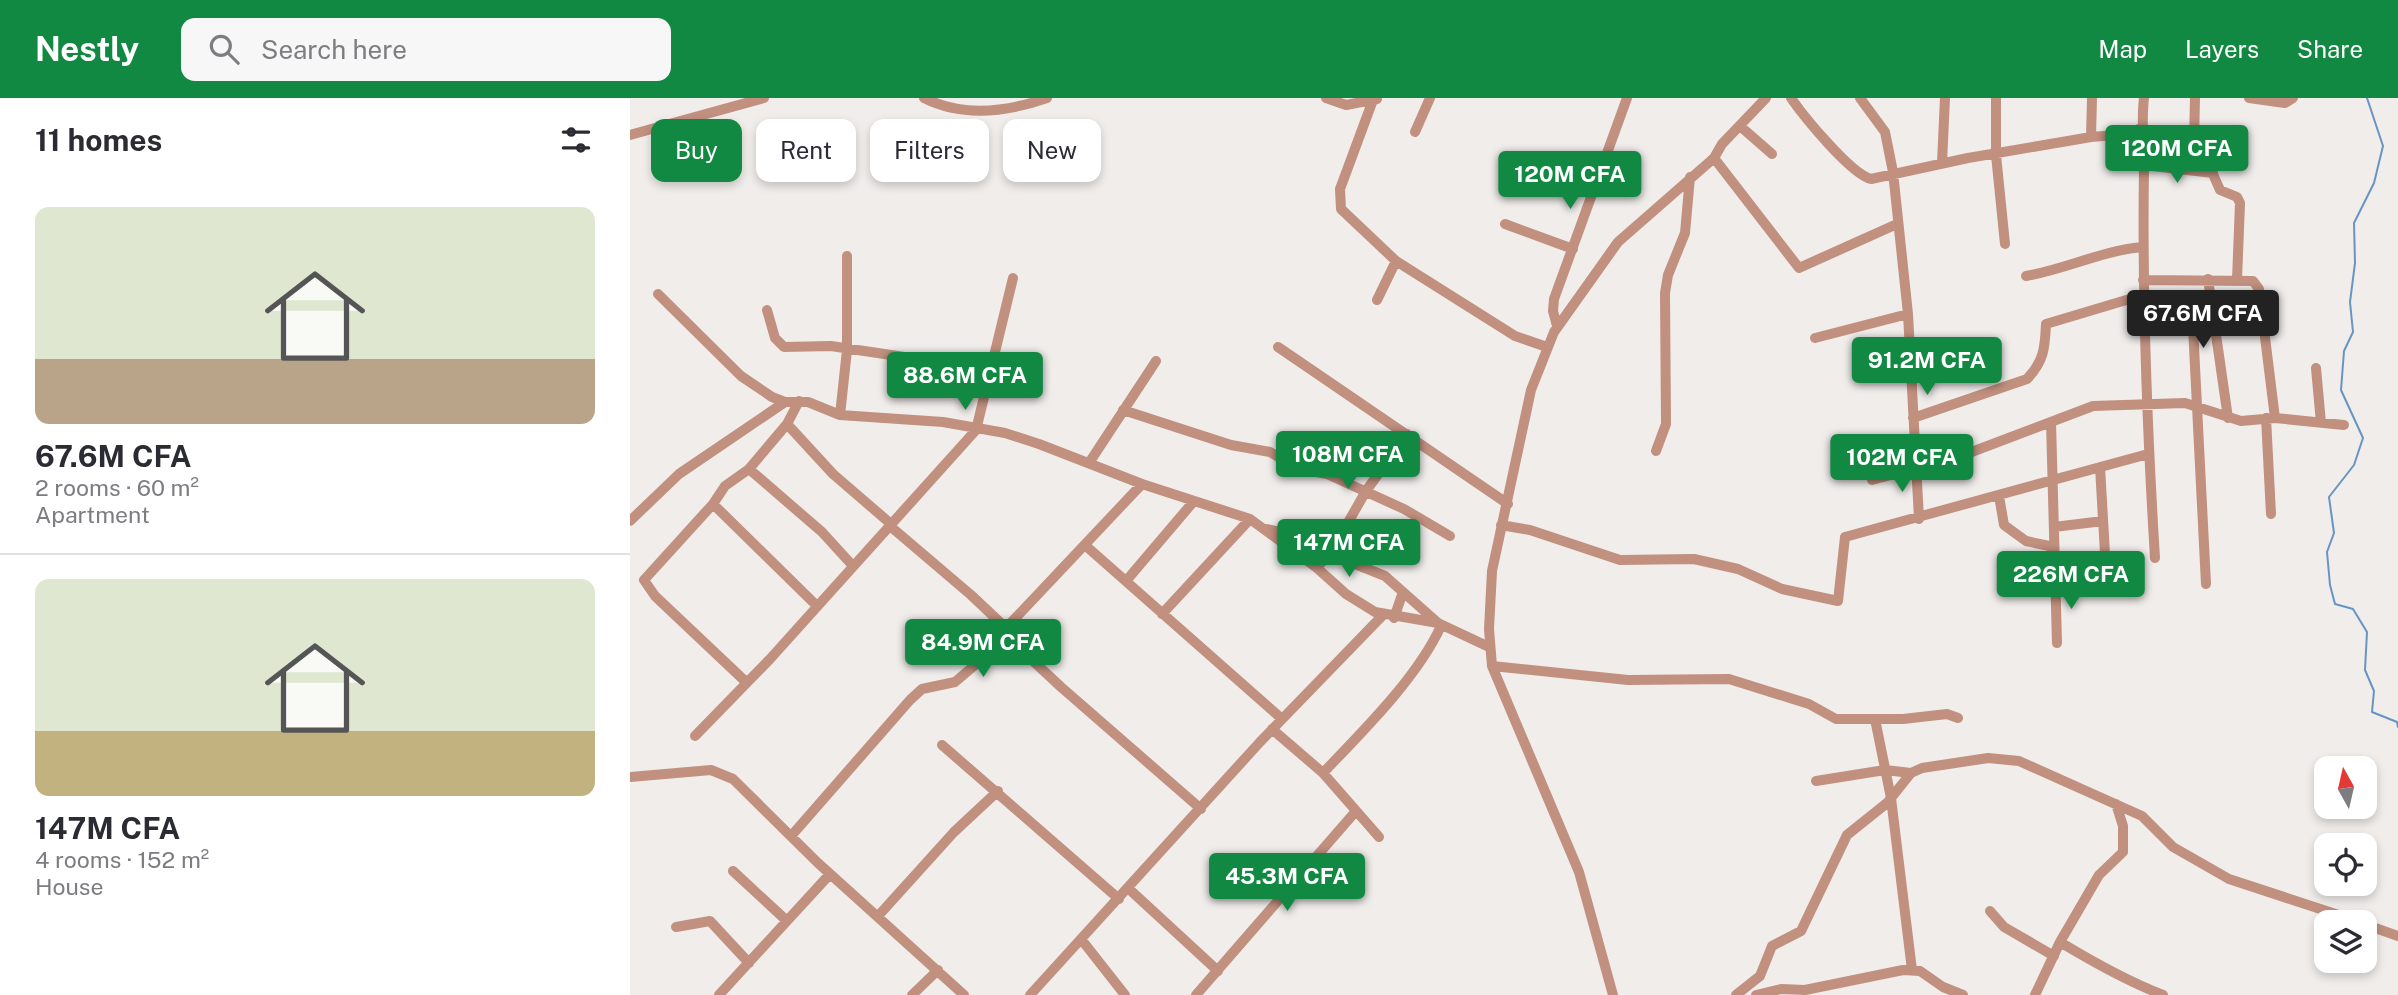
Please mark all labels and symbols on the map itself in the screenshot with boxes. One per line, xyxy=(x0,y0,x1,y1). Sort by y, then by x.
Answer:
pin: 120M CFA xyxy=(2105,126,2249,185)
pin: 120M CFA xyxy=(1498,152,1642,211)
pin: 67.6M CFA xyxy=(2123,290,2283,350)
pin: 91.2M CFA xyxy=(1847,338,2007,397)
pin: 88.6M CFA xyxy=(885,352,1045,412)
pin: 108M CFA xyxy=(1276,432,1420,491)
pin: 102M CFA xyxy=(1830,434,1974,494)
pin: 147M CFA xyxy=(1277,519,1421,579)
pin: 226M CFA xyxy=(1999,552,2143,611)
pin: 84.9M CFA xyxy=(903,620,1063,679)
north arrow xyxy=(2314,756,2376,819)
pin: 45.3M CFA xyxy=(1207,854,1367,913)

